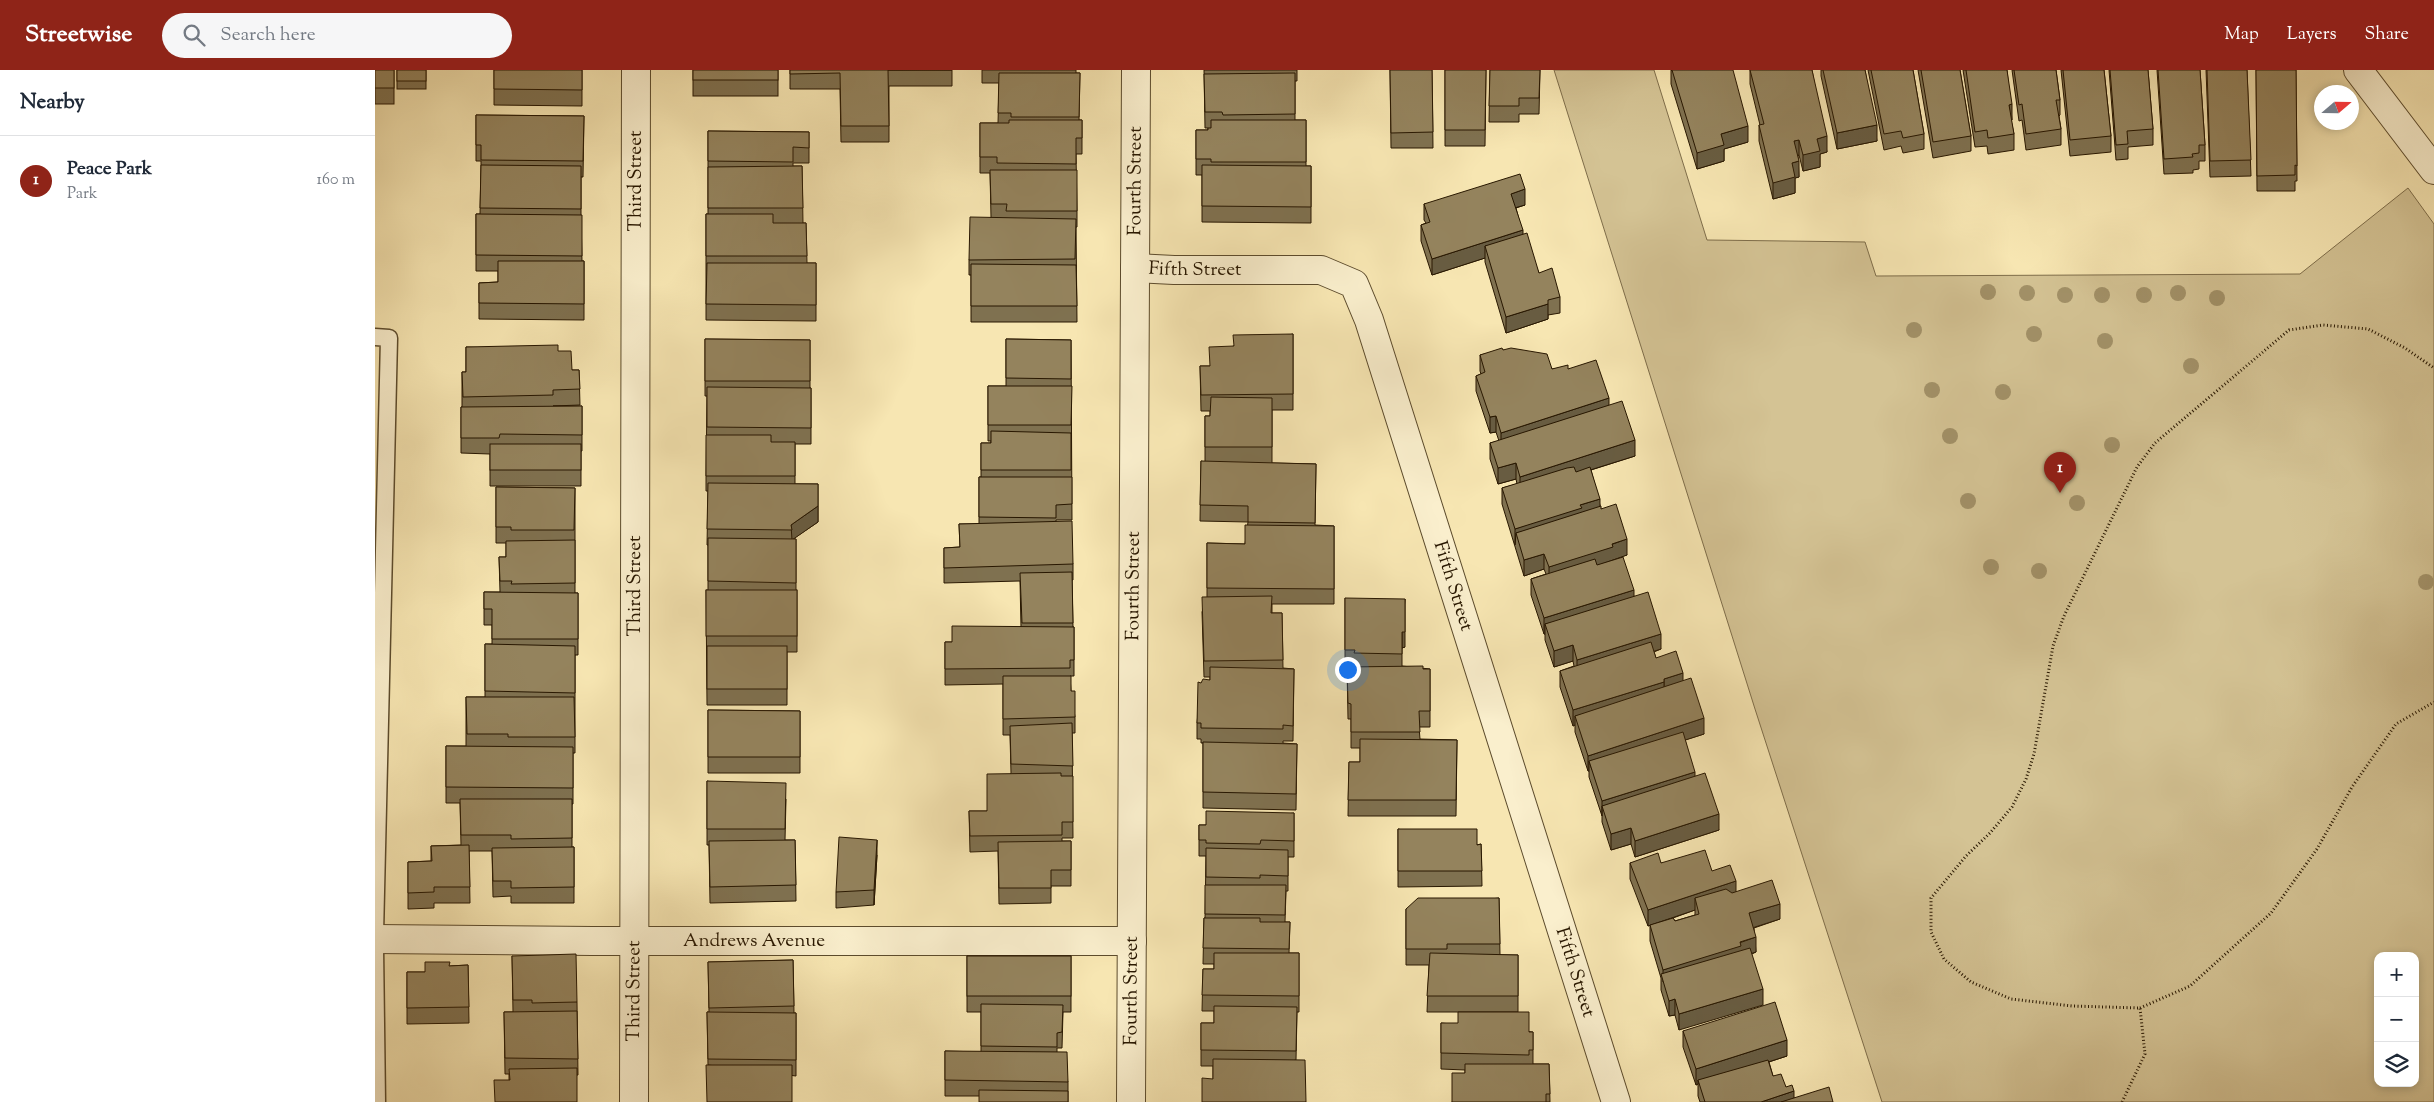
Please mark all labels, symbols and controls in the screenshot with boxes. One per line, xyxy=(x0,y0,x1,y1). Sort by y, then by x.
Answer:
search box xyxy=(162,13,512,58)
text: Streetwise xyxy=(25,18,132,52)
icon: search xyxy=(180,21,208,49)
text: Search here xyxy=(220,22,316,49)
text: Map xyxy=(2224,22,2259,48)
text: Layers xyxy=(2287,22,2337,48)
text: Share xyxy=(2365,22,2409,48)
north arrow xyxy=(2314,85,2359,130)
text: Nearby xyxy=(20,88,85,118)
street label: Fourth Street xyxy=(1122,126,1149,236)
street label: Third Street xyxy=(622,130,649,231)
text: Peace Park xyxy=(67,156,152,183)
text: 1 xyxy=(33,169,39,192)
text: 160 m xyxy=(317,169,355,192)
text: Park xyxy=(67,183,98,206)
street label: Fifth Street xyxy=(1148,255,1242,284)
pin: 1 xyxy=(2044,452,2076,493)
street label: Fourth Street xyxy=(1120,531,1147,641)
street label: Third Street xyxy=(621,535,649,636)
street label: Fifth Street xyxy=(1426,538,1480,635)
your location xyxy=(1335,657,1361,683)
street label: Fifth Street xyxy=(1548,924,1602,1021)
street label: Andrews Avenue xyxy=(683,928,825,955)
street label: Fourth Street xyxy=(1118,936,1145,1046)
street label: Third Street xyxy=(621,940,648,1041)
map controls xyxy=(2374,952,2419,1087)
button: + xyxy=(2374,952,2419,997)
button: − xyxy=(2374,997,2419,1042)
button: layers xyxy=(2374,1042,2419,1087)

